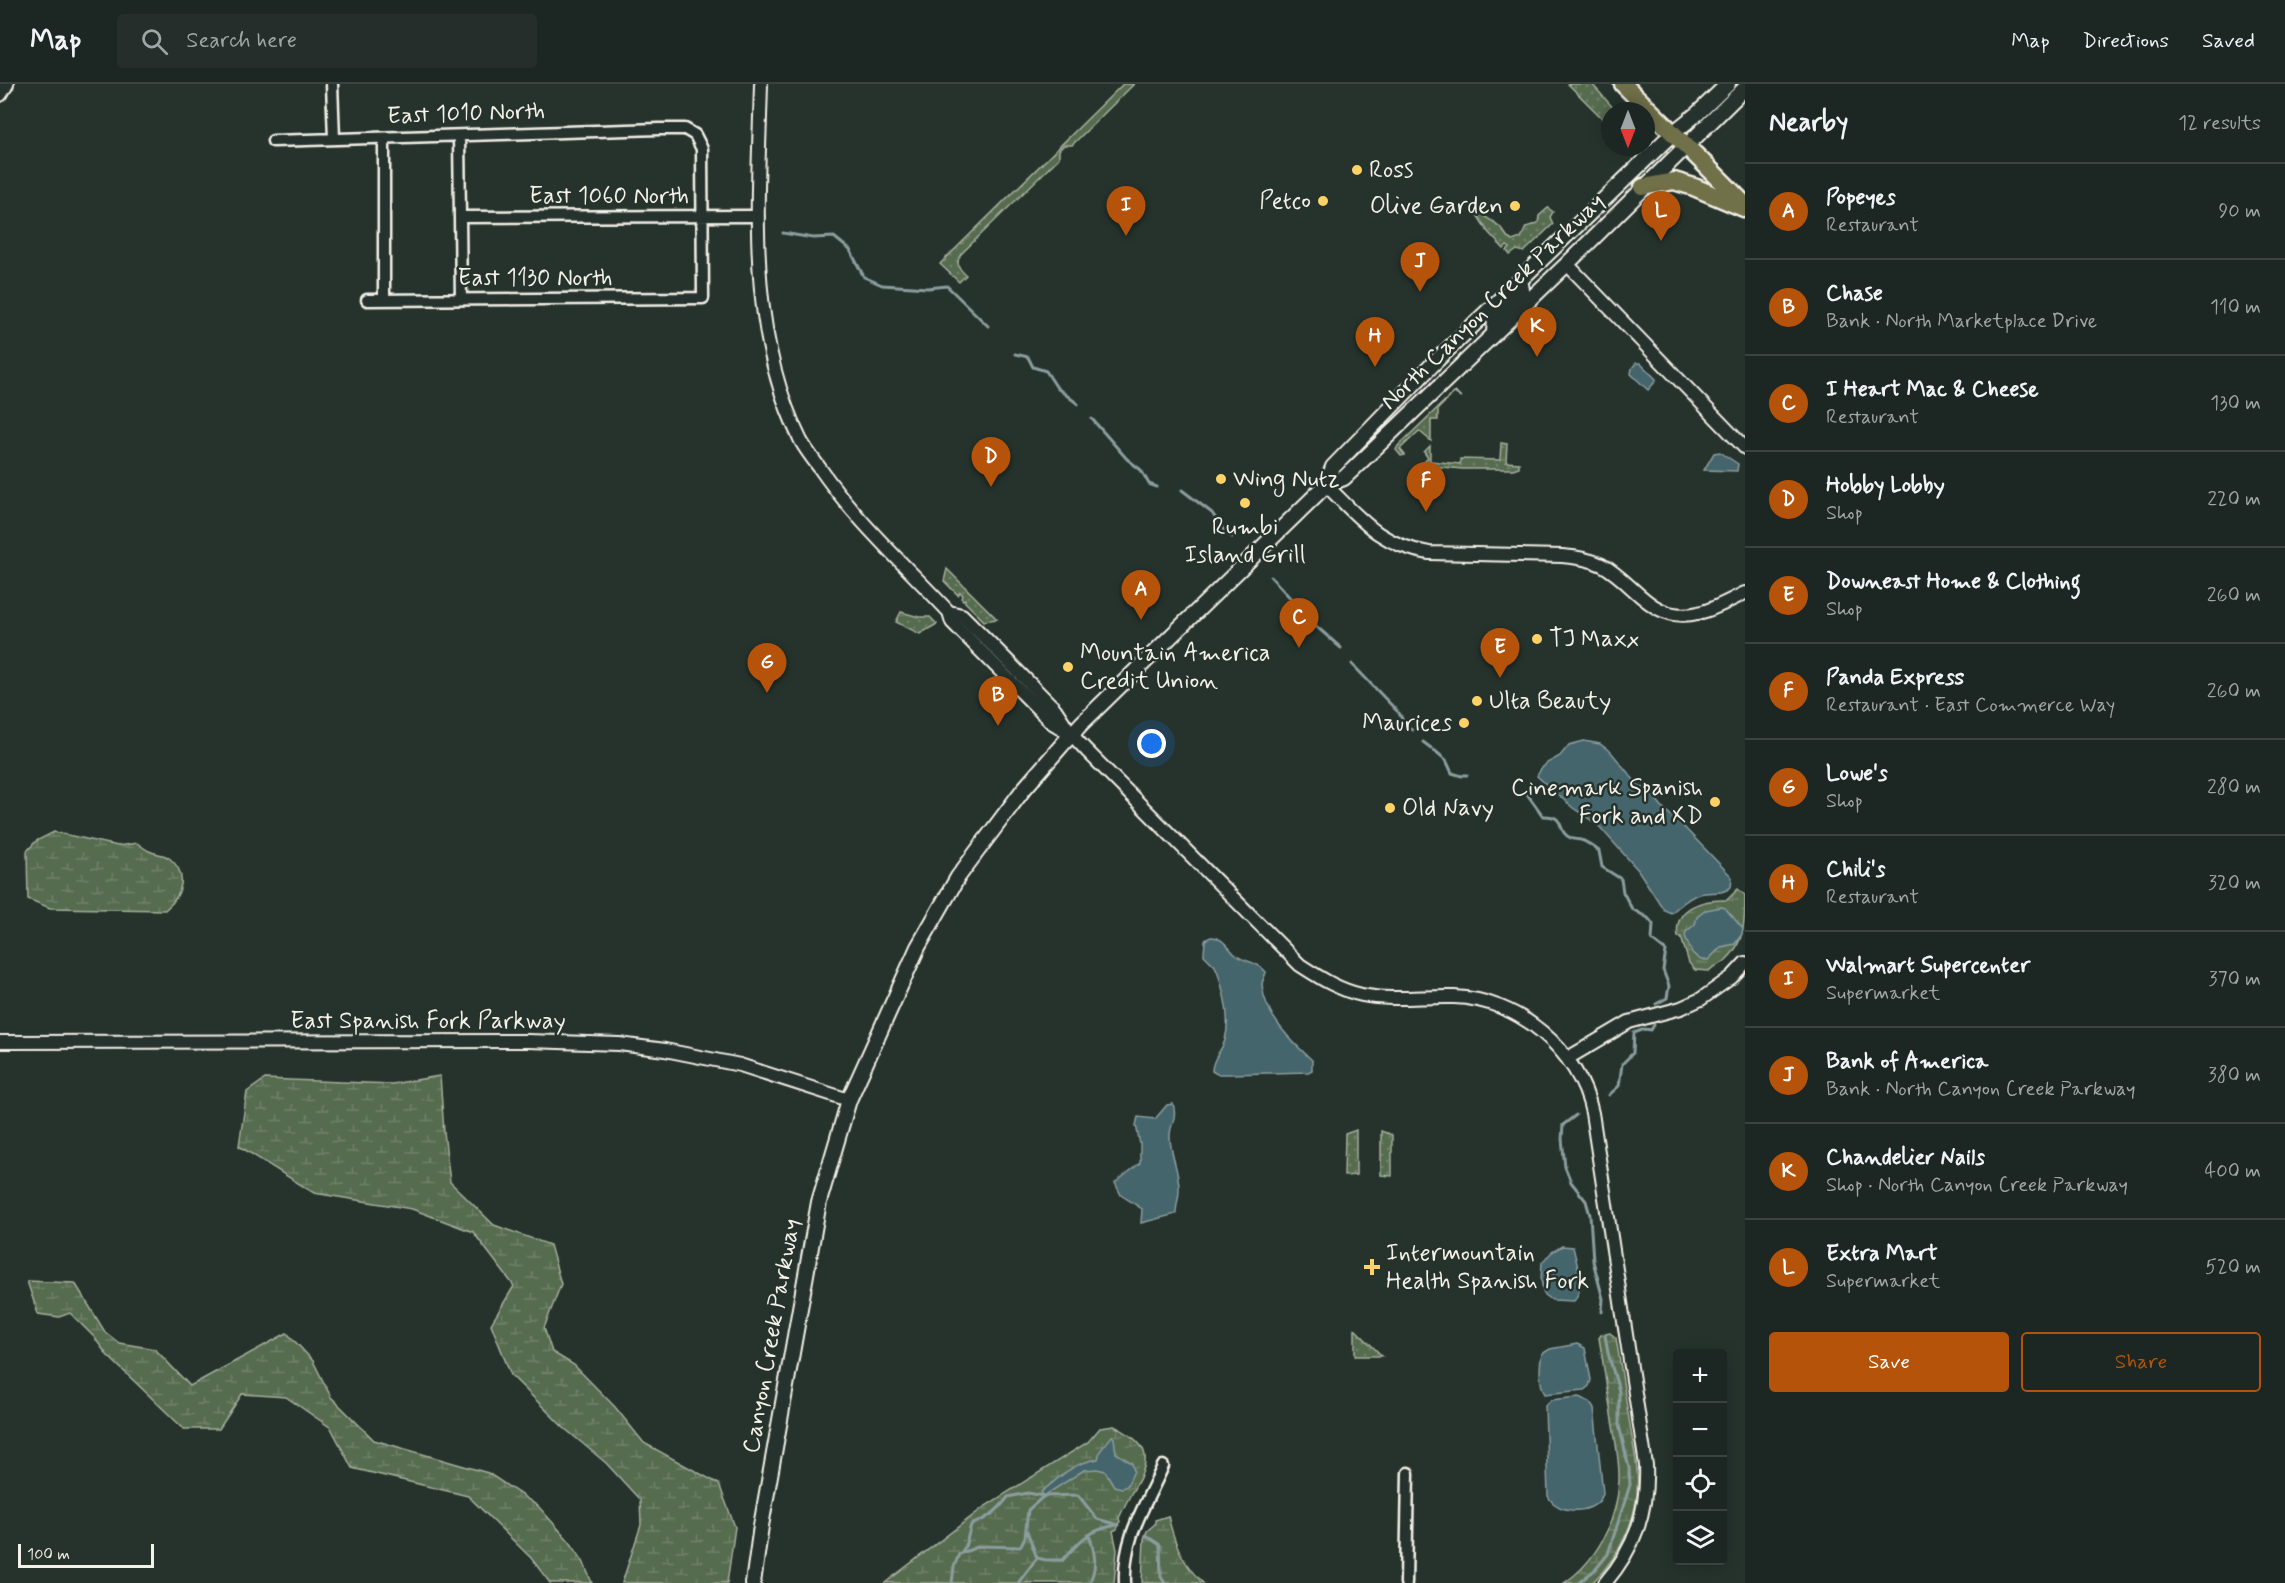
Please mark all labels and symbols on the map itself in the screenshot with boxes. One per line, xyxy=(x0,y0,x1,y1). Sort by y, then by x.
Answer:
street label: East 1010 North xyxy=(386,96,546,132)
north arrow xyxy=(1601,102,1655,156)
place label: Ross xyxy=(1369,155,1413,186)
marker: Ross xyxy=(1350,163,1364,177)
street label: East 1060 North xyxy=(529,181,689,212)
pin: I xyxy=(1106,186,1146,236)
place label: Petco xyxy=(1259,186,1311,217)
street label: North Canyon Creek Parkway xyxy=(1374,187,1612,417)
place label: Olive Garden xyxy=(1370,191,1503,222)
pin: L xyxy=(1642,192,1680,241)
marker: Petco xyxy=(1316,194,1330,208)
marker: Olive Garden xyxy=(1508,199,1522,213)
pin: J xyxy=(1400,242,1440,292)
street label: East 1130 North xyxy=(457,263,613,294)
pin: K xyxy=(1518,308,1556,357)
pin: H xyxy=(1356,318,1394,367)
pin: D xyxy=(972,438,1010,487)
pin: F xyxy=(1406,462,1446,512)
place label: Wing Nutz xyxy=(1233,464,1340,497)
marker: Wing Nutz xyxy=(1214,472,1228,486)
marker: Rumbi Island Grill xyxy=(1238,496,1252,510)
place label: Rumbi Island Grill xyxy=(1184,512,1306,571)
pin: A xyxy=(1122,570,1160,620)
pin: C xyxy=(1280,598,1318,648)
place label: TJ Maxx xyxy=(1549,624,1639,655)
pin: E xyxy=(1480,628,1520,678)
marker: TJ Maxx xyxy=(1530,632,1544,646)
place label: Mountain America Credit Union xyxy=(1080,638,1270,697)
pin: G xyxy=(748,644,786,693)
marker: Mountain America Credit Union xyxy=(1061,660,1075,674)
pin: B xyxy=(978,676,1018,726)
place label: Ulta Beauty xyxy=(1489,686,1611,717)
marker: Ulta Beauty xyxy=(1470,694,1484,708)
place label: Maurices xyxy=(1362,708,1452,739)
marker: Maurices xyxy=(1457,716,1471,730)
your location xyxy=(1137,729,1166,758)
place label: Cinemark Spanish Fork and XD xyxy=(1511,773,1703,832)
place label: Old Navy xyxy=(1402,793,1494,824)
marker: Cinemark Spanish Fork and XD xyxy=(1708,795,1722,809)
marker: Old Navy xyxy=(1383,801,1397,815)
street label: East Spanish Fork Parkway xyxy=(290,1006,566,1037)
street label: Canyon Creek Parkway xyxy=(736,1216,808,1456)
place label: Intermountain Health Spanish Fork xyxy=(1386,1238,1589,1297)
marker: Intermountain Health Spanish Fork xyxy=(1363,1258,1381,1276)
scale bar xyxy=(18,1541,154,1568)

